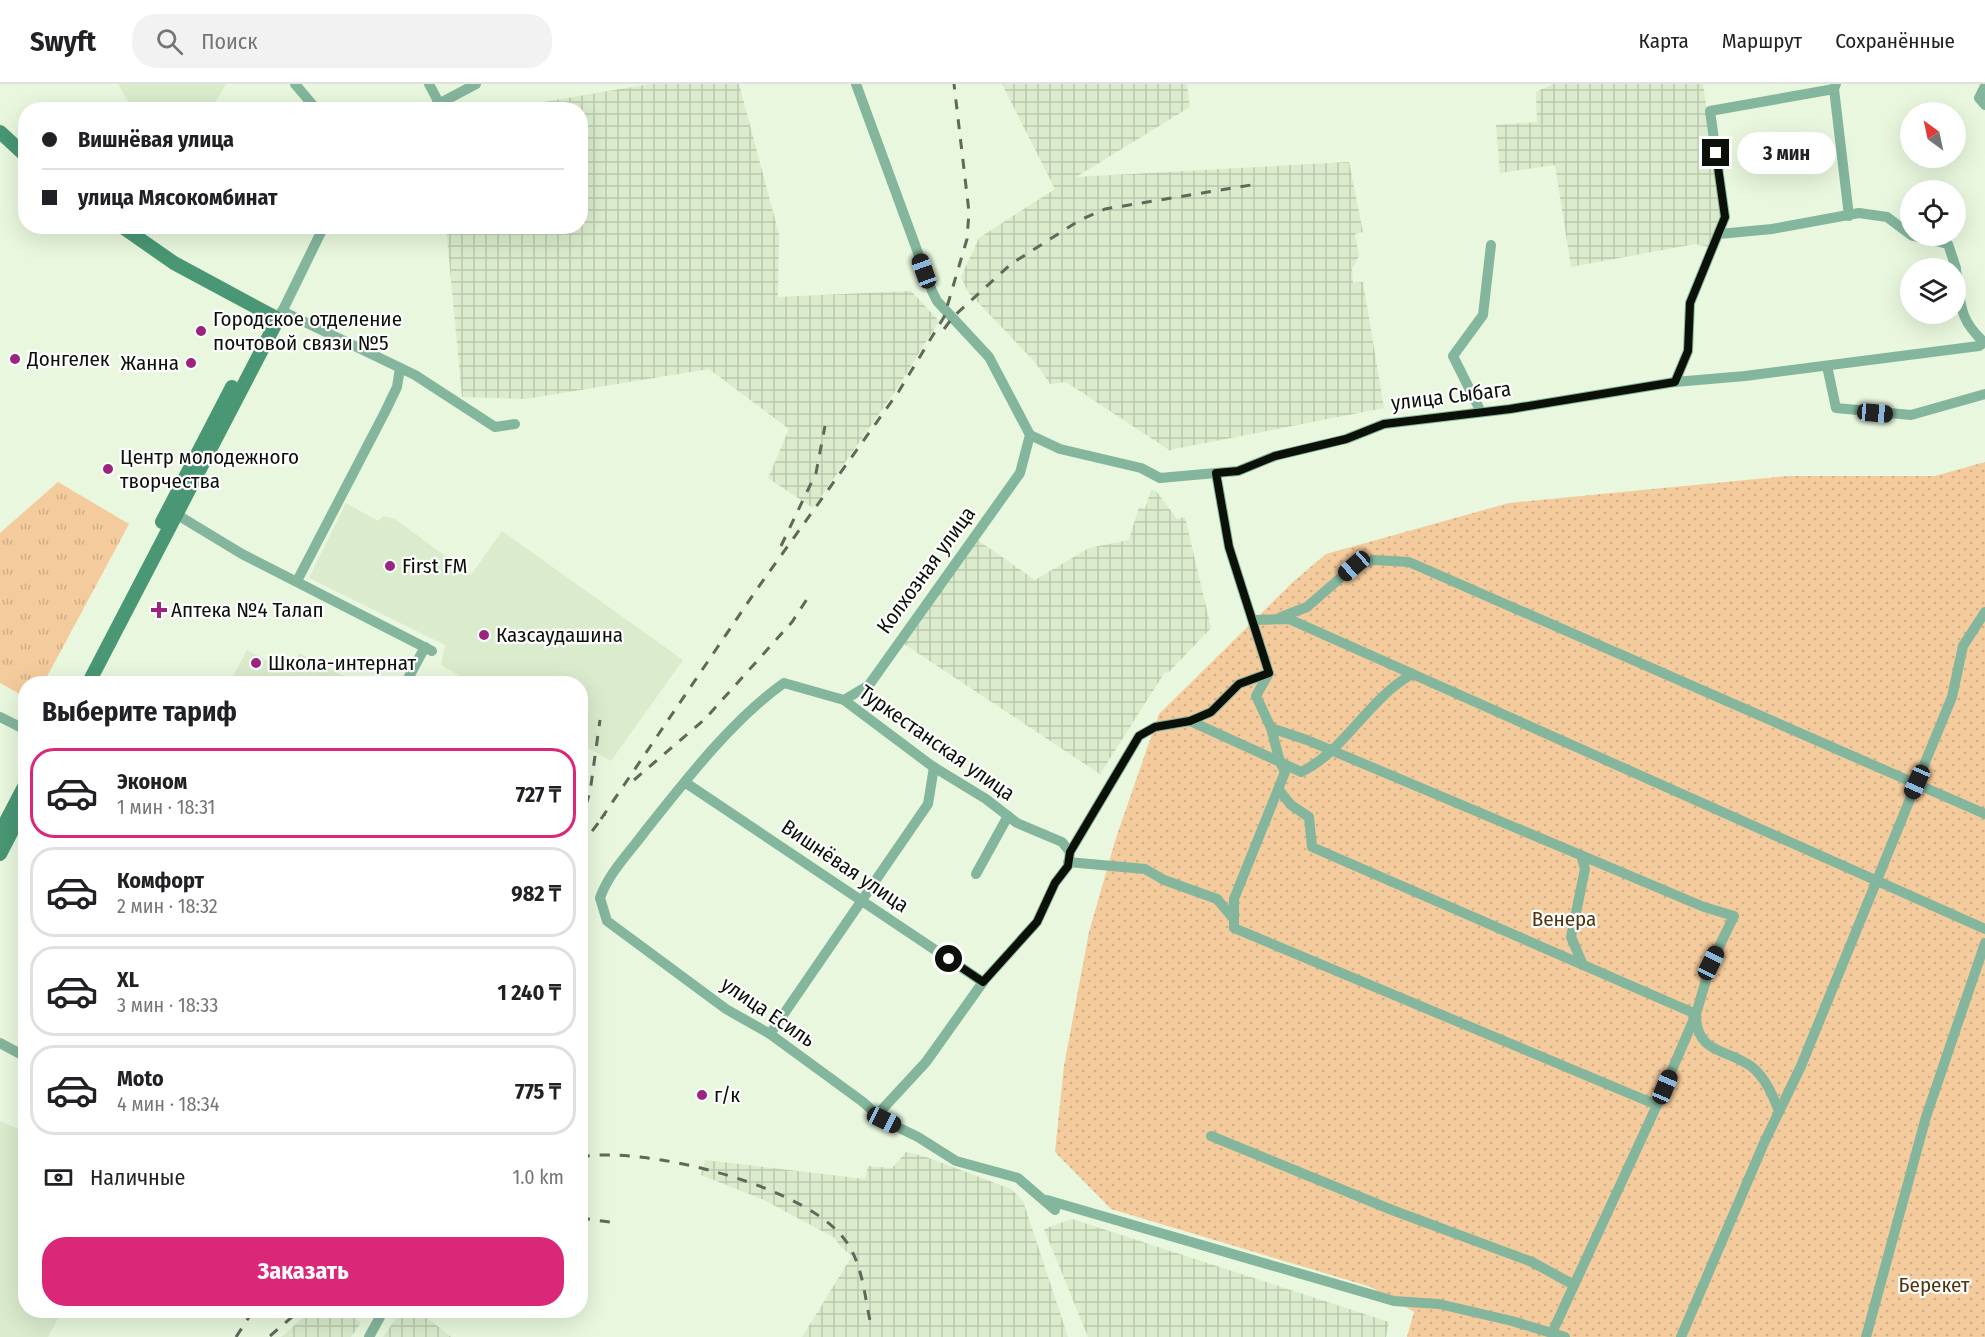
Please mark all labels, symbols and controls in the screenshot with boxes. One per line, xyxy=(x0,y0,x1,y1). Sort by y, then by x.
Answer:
search box xyxy=(132,14,552,68)
text: Swyft xyxy=(30,25,96,58)
icon: search xyxy=(153,25,186,58)
text: Поиск xyxy=(201,28,258,55)
text: Карта xyxy=(1639,28,1689,54)
text: Маршрут xyxy=(1722,28,1802,54)
text: Сохранённые xyxy=(1835,28,1955,54)
north arrow xyxy=(1900,102,1966,168)
map controls xyxy=(1900,102,1966,324)
text: Вишнёвая улица xyxy=(78,126,234,153)
callout: 3 мин xyxy=(1737,132,1836,174)
route end xyxy=(1702,139,1729,166)
text: 3 мин xyxy=(1763,141,1810,165)
button: locate xyxy=(1900,180,1966,246)
text: улица Мясокомбинат xyxy=(78,184,277,211)
car xyxy=(909,251,939,291)
button: layers xyxy=(1900,258,1966,324)
place label: Городское отделение почтовой связи №5 xyxy=(213,306,402,356)
marker: Городское отделение почтовой связи №5 xyxy=(194,324,208,338)
place label: Донгелек xyxy=(26,346,110,372)
place label: Жанна xyxy=(121,350,179,376)
marker: Донгелек xyxy=(8,352,22,366)
marker: Жанна xyxy=(184,356,198,370)
street label: улица Сыбага xyxy=(1390,376,1512,416)
car xyxy=(1856,402,1894,424)
place label: Центр молодежного творчества xyxy=(120,444,299,494)
marker: Центр молодежного творчества xyxy=(101,462,115,476)
street label: Колхозная улица xyxy=(871,501,981,639)
car xyxy=(1335,547,1373,585)
place label: First FM xyxy=(402,553,467,579)
marker: First FM xyxy=(383,559,397,573)
place label: Аптека №4 Талап xyxy=(171,597,324,623)
marker: Аптека №4 Талап xyxy=(152,603,166,617)
place label: Казсаудашина xyxy=(496,622,623,648)
marker: Казсаудашина xyxy=(477,628,491,642)
place label: Школа-интернат xyxy=(268,650,417,676)
marker: Школа-интернат xyxy=(249,656,263,670)
street label: Туркестанская улица xyxy=(854,679,1020,807)
text: Выберите тариф xyxy=(42,696,237,728)
car xyxy=(1901,762,1933,802)
icon: car xyxy=(45,766,99,820)
text: Эконом xyxy=(117,768,187,795)
text: 727 ₸ xyxy=(516,781,561,808)
text: 1 мин · 18:31 xyxy=(117,795,215,819)
street label: Вишнёвая улица xyxy=(776,814,914,918)
icon: car xyxy=(45,865,99,919)
text: Комфорт xyxy=(117,867,204,894)
text: 982 ₸ xyxy=(511,880,561,907)
text: 2 мин · 18:32 xyxy=(117,894,218,918)
park label: Венера xyxy=(1532,906,1596,932)
car xyxy=(1695,943,1727,983)
route start xyxy=(935,945,962,972)
icon: car xyxy=(45,964,99,1018)
text: XL xyxy=(117,966,139,993)
street label: улица Есиль xyxy=(716,971,820,1053)
text: 1 240 ₸ xyxy=(497,979,561,1006)
text: 3 мин · 18:33 xyxy=(117,993,218,1017)
icon: car xyxy=(45,1063,99,1117)
text: Moto xyxy=(117,1065,164,1092)
car xyxy=(1650,1067,1680,1107)
text: 775 ₸ xyxy=(515,1078,561,1105)
place label: г/к xyxy=(714,1082,740,1108)
marker: г/к xyxy=(695,1088,709,1102)
text: 4 мин · 18:34 xyxy=(117,1092,219,1116)
car xyxy=(864,1104,904,1136)
icon: cash xyxy=(42,1161,75,1194)
text: Наличные xyxy=(90,1164,185,1191)
text: 1.0 km xyxy=(512,1165,564,1189)
button: Заказать xyxy=(42,1237,564,1306)
park label: Берекет xyxy=(1898,1272,1970,1298)

